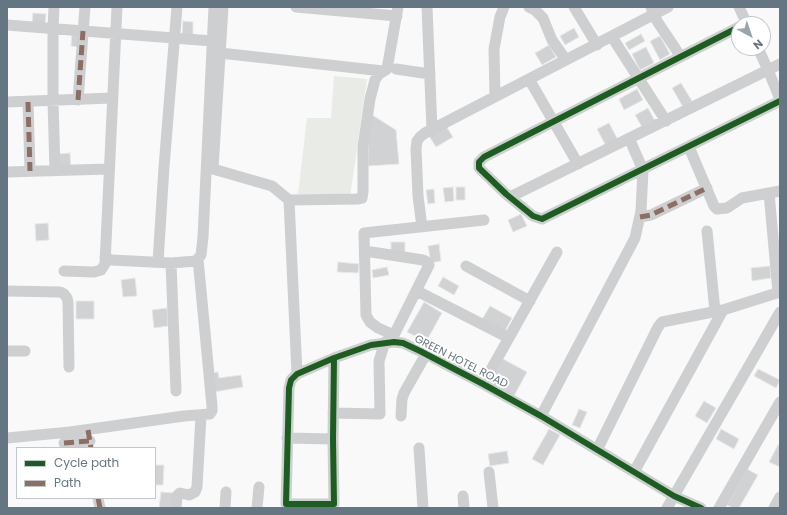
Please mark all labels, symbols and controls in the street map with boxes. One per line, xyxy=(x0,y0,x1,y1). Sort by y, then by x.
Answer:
north arrow xyxy=(731,16,771,56)
text: N xyxy=(750,36,766,53)
street label: GREEN HOTEL ROAD xyxy=(412,333,510,391)
legend xyxy=(16,447,156,499)
text: Cycle path xyxy=(54,454,119,471)
text: Path xyxy=(54,474,81,491)

